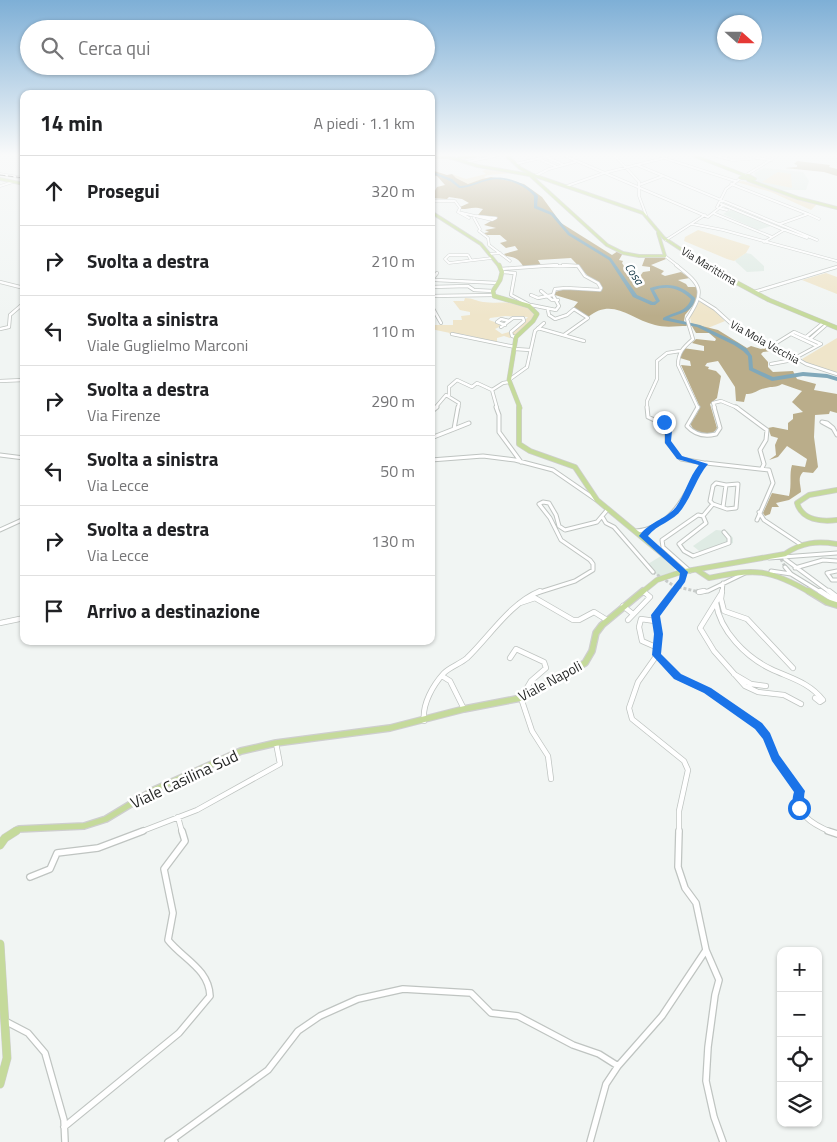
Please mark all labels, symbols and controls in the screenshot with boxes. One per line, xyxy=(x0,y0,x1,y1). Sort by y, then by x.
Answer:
north arrow xyxy=(717,15,762,60)
search box xyxy=(20,20,435,75)
text: Cerca qui xyxy=(78,33,150,62)
icon: search xyxy=(38,34,66,62)
text: 14 min xyxy=(40,107,103,139)
text: A piedi · 1.1 km xyxy=(314,111,415,135)
text: Prosegui xyxy=(87,176,160,205)
icon: ahead xyxy=(40,177,68,205)
text: 320 m xyxy=(371,179,415,203)
street label: Via Marittima xyxy=(678,243,740,289)
text: Svolta a destra xyxy=(87,246,209,275)
icon: right xyxy=(40,247,68,275)
text: 210 m xyxy=(371,249,415,273)
water label: Cosa xyxy=(620,259,649,289)
text: Svolta a sinistra xyxy=(87,304,218,333)
street label: Via Mola Vecchia xyxy=(727,316,803,368)
icon: left xyxy=(40,317,68,345)
text: 110 m xyxy=(371,319,415,343)
text: Viale Guglielmo Marconi xyxy=(87,333,248,357)
text: Svolta a destra xyxy=(87,374,209,403)
icon: right xyxy=(40,387,68,415)
text: 290 m xyxy=(371,389,415,413)
text: Via Firenze xyxy=(87,403,161,427)
route end xyxy=(653,411,676,434)
text: Svolta a sinistra xyxy=(87,444,218,473)
icon: left xyxy=(40,457,68,485)
text: 50 m xyxy=(380,459,415,483)
text: Via Lecce xyxy=(87,473,149,497)
text: Svolta a destra xyxy=(87,514,209,543)
icon: right xyxy=(40,527,68,555)
text: 130 m xyxy=(371,529,415,553)
text: Via Lecce xyxy=(87,543,149,567)
text: Arrivo a destinazione xyxy=(87,596,260,625)
icon: arrive xyxy=(40,597,68,625)
street label: Viale Napoli xyxy=(514,655,585,706)
street label: Viale Casilina Sud xyxy=(126,743,242,815)
route start xyxy=(788,797,811,820)
map controls xyxy=(777,947,822,1127)
button: + xyxy=(777,947,822,992)
button: − xyxy=(777,992,822,1037)
button: locate xyxy=(777,1037,822,1082)
button: layers xyxy=(777,1082,822,1127)

